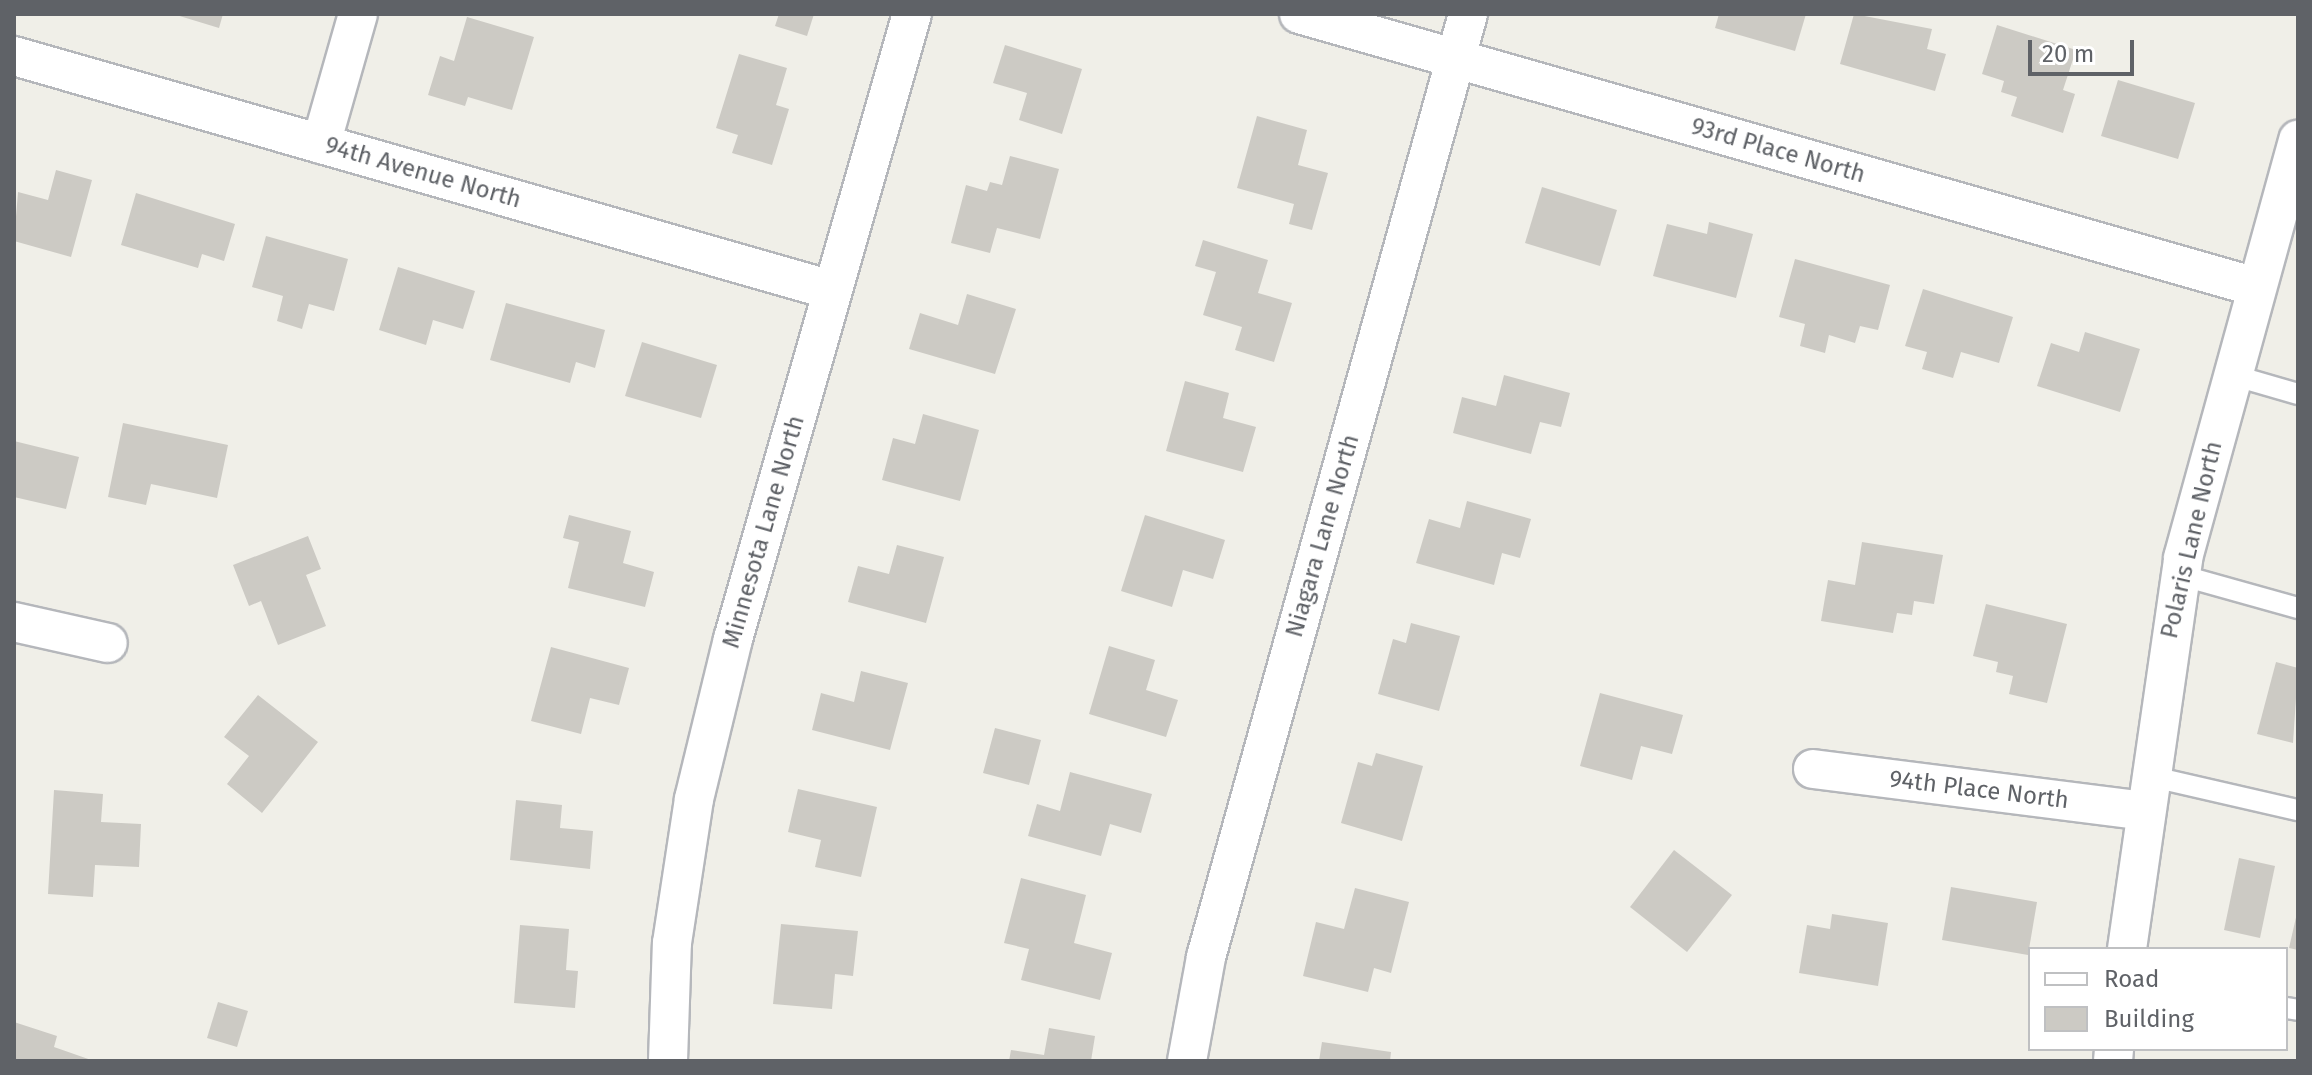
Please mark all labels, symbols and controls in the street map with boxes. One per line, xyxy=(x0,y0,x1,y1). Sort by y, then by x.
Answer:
scale bar xyxy=(2032,24,2138,74)
text: 20 m xyxy=(2042,40,2094,68)
street label: 93rd Place North xyxy=(1688,112,1868,190)
street label: 94th Avenue North xyxy=(322,131,524,215)
street label: Minnesota Lane North xyxy=(717,412,811,652)
street label: Niagara Lane North xyxy=(1280,431,1366,641)
street label: Polaris Lane North xyxy=(2155,439,2229,641)
street label: 94th Place North xyxy=(1888,765,2070,815)
legend xyxy=(2028,947,2288,1051)
text: Road xyxy=(2104,965,2159,993)
text: Building xyxy=(2104,1005,2194,1033)

